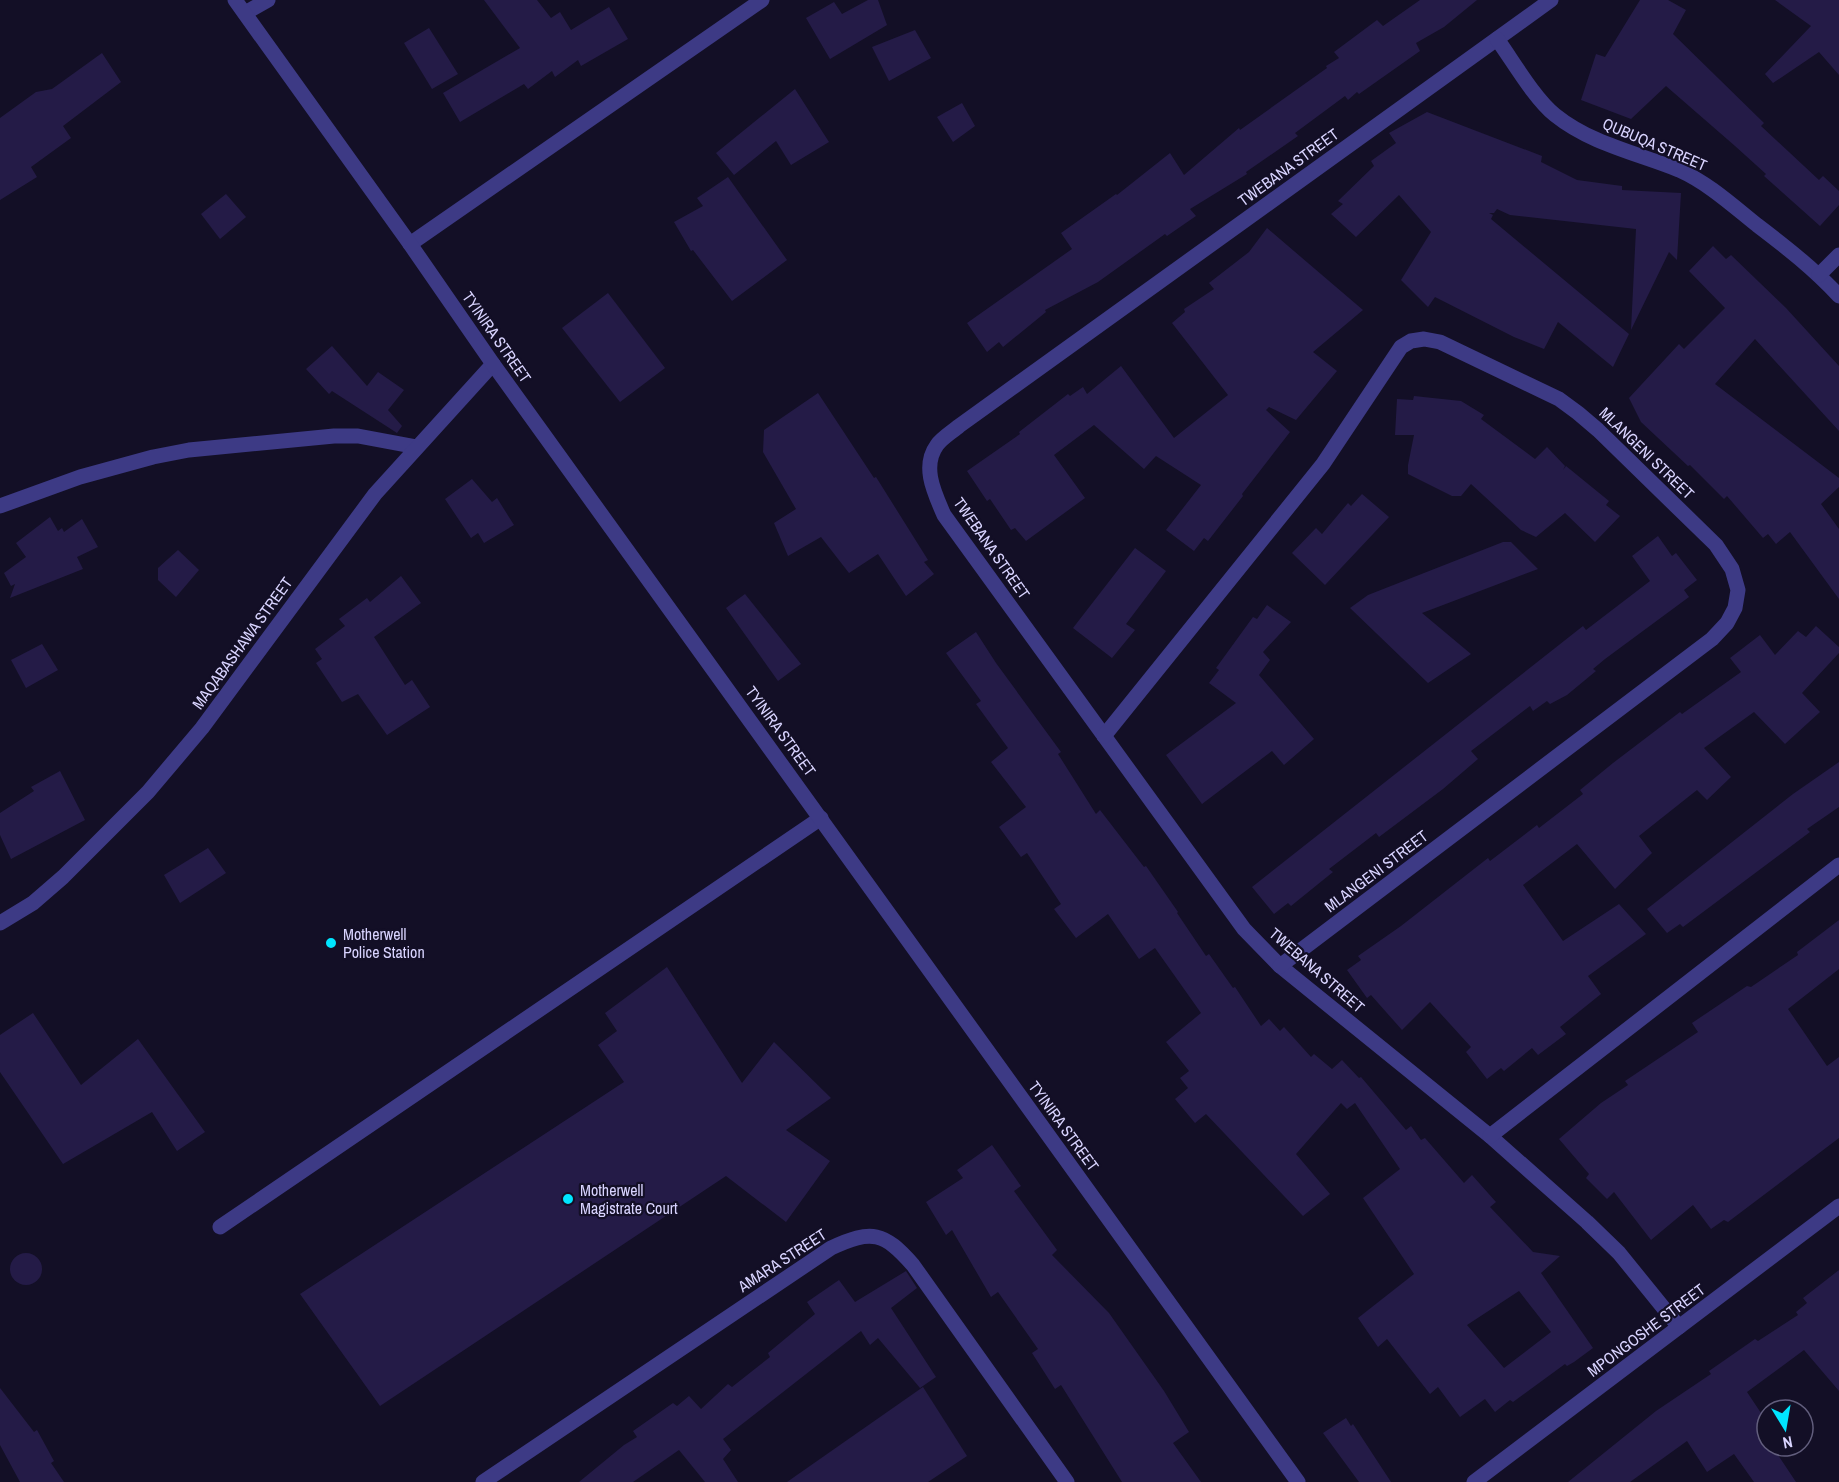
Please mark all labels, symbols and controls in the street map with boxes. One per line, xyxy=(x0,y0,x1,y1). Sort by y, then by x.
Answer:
street label: QUBUQA STREET xyxy=(1599,112,1711,176)
street label: TWEBANA STREET xyxy=(1233,123,1343,211)
street label: TYINIRA STREET xyxy=(457,287,537,387)
street label: MLANGENI STREET xyxy=(1595,402,1699,504)
street label: TWEBANA STREET xyxy=(949,493,1035,603)
street label: MAQABASHAWA STREET xyxy=(187,573,297,713)
street label: TYINIRA STREET xyxy=(741,681,821,781)
street label: MLANGENI STREET xyxy=(1320,825,1432,917)
street label: TWEBANA STREET xyxy=(1265,922,1369,1018)
place label: Motherwell Police Station xyxy=(343,923,425,963)
marker: Motherwell Police Station xyxy=(324,936,338,950)
street label: TYINIRA STREET xyxy=(1024,1076,1104,1176)
place label: Motherwell Magistrate Court xyxy=(580,1179,678,1219)
marker: Motherwell Magistrate Court xyxy=(561,1192,575,1206)
street label: AMARA STREET xyxy=(733,1223,830,1297)
street label: MPONGOSHE STREET xyxy=(1583,1278,1709,1382)
north arrow xyxy=(1755,1398,1815,1458)
text: N xyxy=(1781,1431,1795,1454)

